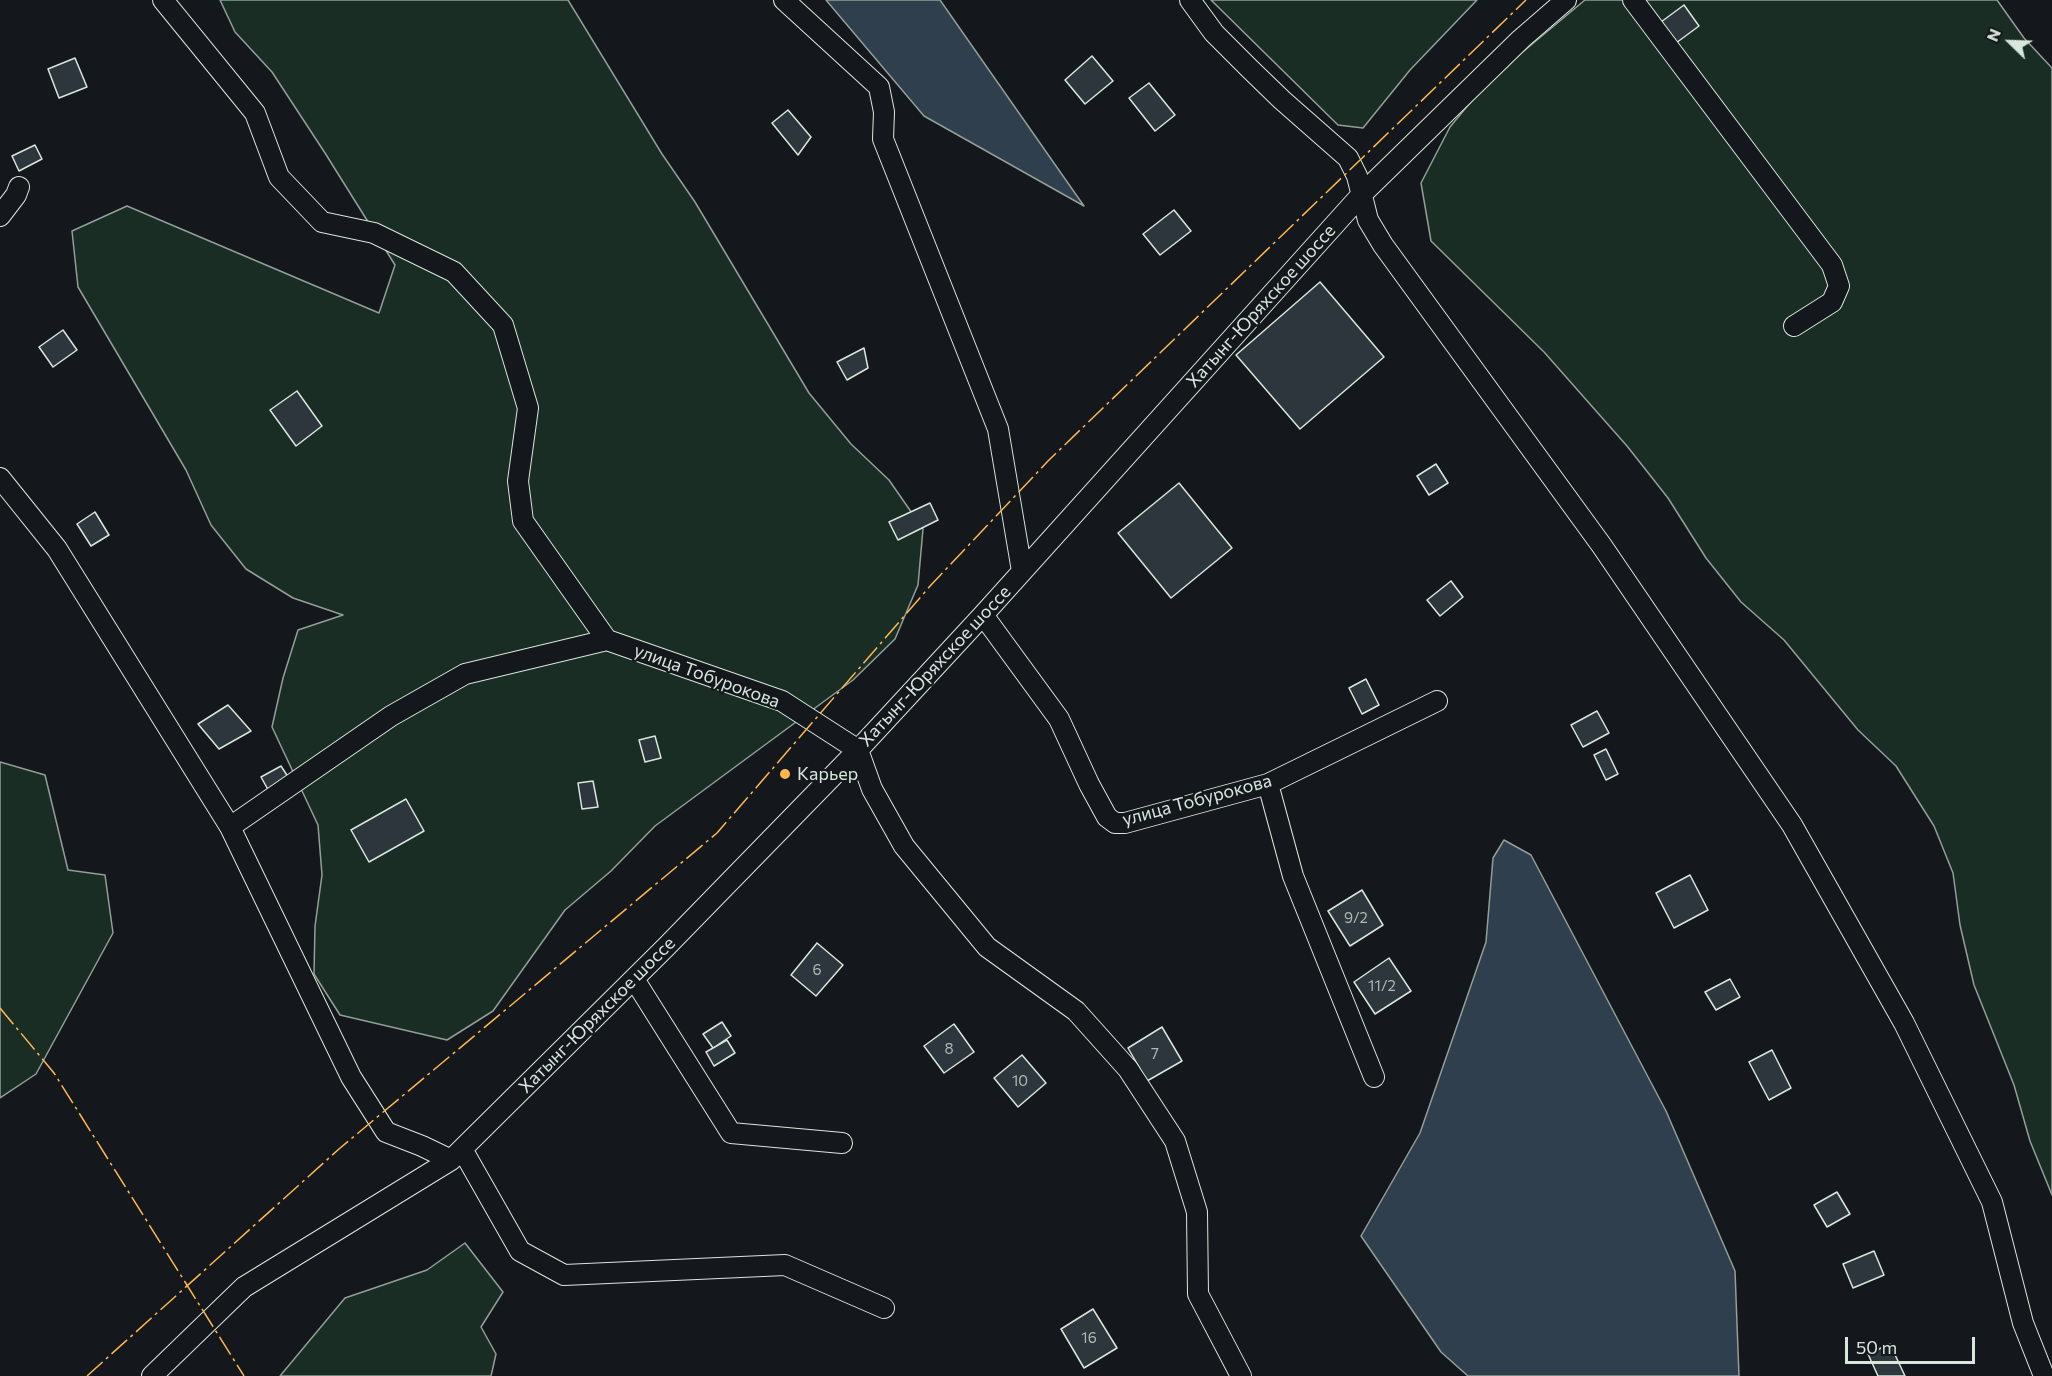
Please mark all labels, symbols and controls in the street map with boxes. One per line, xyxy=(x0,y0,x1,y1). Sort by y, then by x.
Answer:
north arrow xyxy=(1980,12,2040,72)
text: N xyxy=(1982,26,2004,44)
street label: Хатынг-Юряхское шоссе xyxy=(1182,220,1340,392)
street label: Хатынг-Юряхское шоссе xyxy=(855,581,1015,751)
street label: улица Тобурокова xyxy=(631,640,783,712)
place label: Карьер xyxy=(797,763,858,785)
marker: Карьер xyxy=(778,767,792,781)
street label: улица Тобурокова xyxy=(1120,770,1274,830)
house number: 9/2 xyxy=(1344,909,1368,927)
street label: Хатынг-Юряхское шоссе xyxy=(514,932,680,1098)
house number: 6 xyxy=(812,961,822,979)
house number: 11/2 xyxy=(1368,977,1396,995)
house number: 8 xyxy=(944,1040,954,1058)
house number: 7 xyxy=(1151,1045,1159,1063)
house number: 10 xyxy=(1012,1072,1028,1090)
scale bar xyxy=(1848,1325,1978,1363)
house number: 16 xyxy=(1081,1329,1097,1347)
text: 50 m xyxy=(1856,1336,1897,1358)

